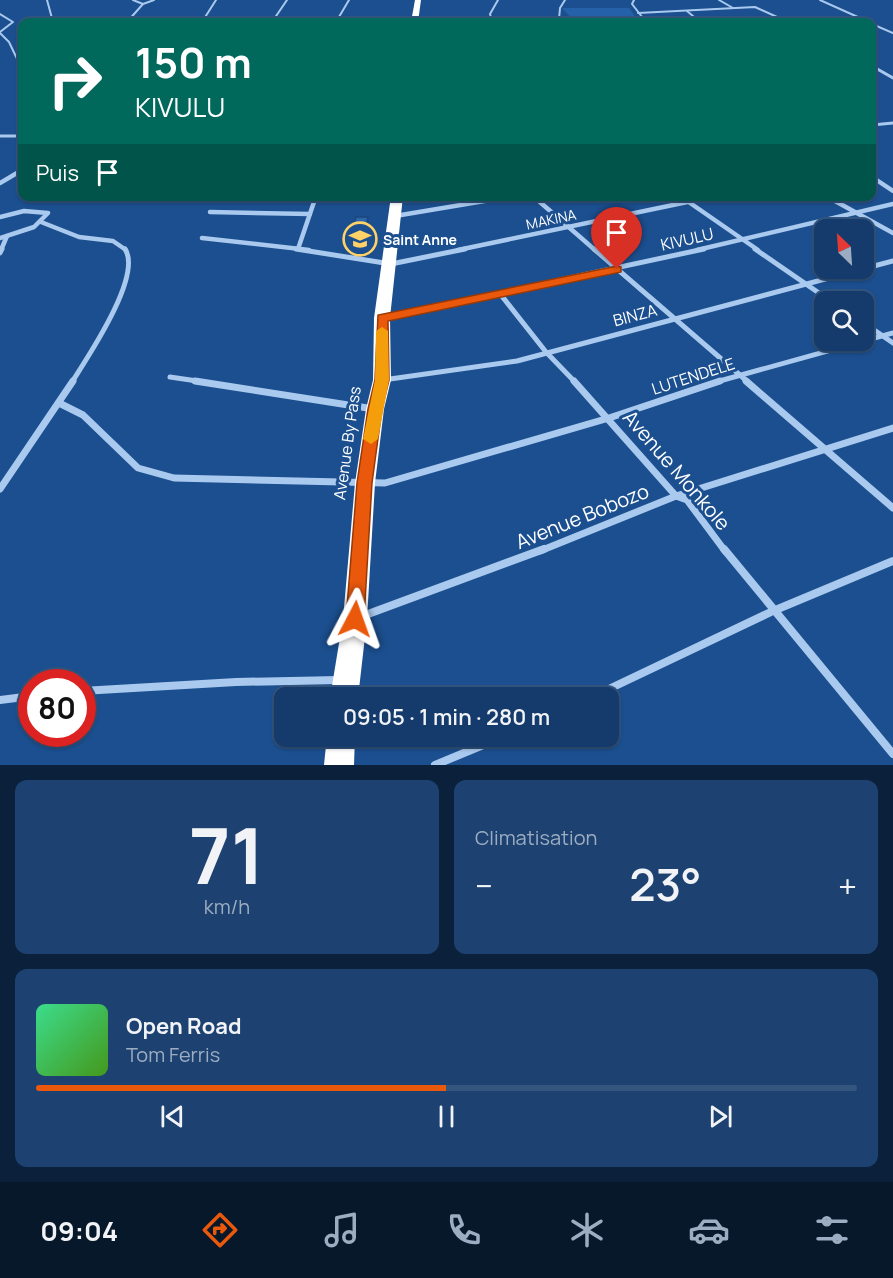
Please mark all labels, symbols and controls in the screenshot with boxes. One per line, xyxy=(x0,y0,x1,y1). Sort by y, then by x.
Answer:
text: 150 m xyxy=(135,33,252,91)
icon: right xyxy=(36,42,114,120)
text: KIVULU xyxy=(135,88,225,125)
icon: arrive xyxy=(91,156,124,189)
text: Puis xyxy=(36,158,79,188)
street label: MAKINA xyxy=(524,204,578,234)
pin xyxy=(591,207,642,269)
icon: arrive xyxy=(600,216,633,249)
north arrow xyxy=(814,219,874,279)
map controls xyxy=(814,219,874,351)
school or university icon: Saint Anne xyxy=(342,221,378,257)
street label: KIVULU xyxy=(658,222,716,256)
place label: Saint Anne xyxy=(383,230,457,249)
button: search xyxy=(814,291,874,351)
street label: BINZA xyxy=(611,299,659,331)
street label: LUTENDELE xyxy=(649,352,737,400)
street label: Avenue By Pass xyxy=(328,385,366,501)
street label: Avenue Monkole xyxy=(617,404,737,536)
street label: Avenue Bobozo xyxy=(511,477,653,555)
position arrow xyxy=(323,587,387,651)
speed limit sign: 80 xyxy=(18,669,96,747)
text: 09:05 · 1 min · 280 m xyxy=(343,702,550,732)
text: 71 xyxy=(189,801,265,907)
text: Climatisation xyxy=(475,824,597,851)
text: 23° xyxy=(629,853,702,915)
text: − xyxy=(475,863,493,908)
text: + xyxy=(838,863,857,908)
text: km/h xyxy=(204,893,250,920)
text: Open Road xyxy=(126,1011,241,1041)
text: Tom Ferris xyxy=(126,1041,220,1068)
icon: previous xyxy=(156,1100,189,1133)
icon: pause xyxy=(430,1100,463,1133)
icon: next xyxy=(704,1100,737,1133)
icon: directions xyxy=(199,1209,241,1251)
icon: music xyxy=(321,1209,363,1251)
icon: phone xyxy=(443,1209,485,1251)
icon: climate xyxy=(566,1209,608,1251)
icon: car xyxy=(688,1209,730,1251)
icon: filters xyxy=(811,1209,853,1251)
text: 09:04 xyxy=(40,1212,118,1249)

